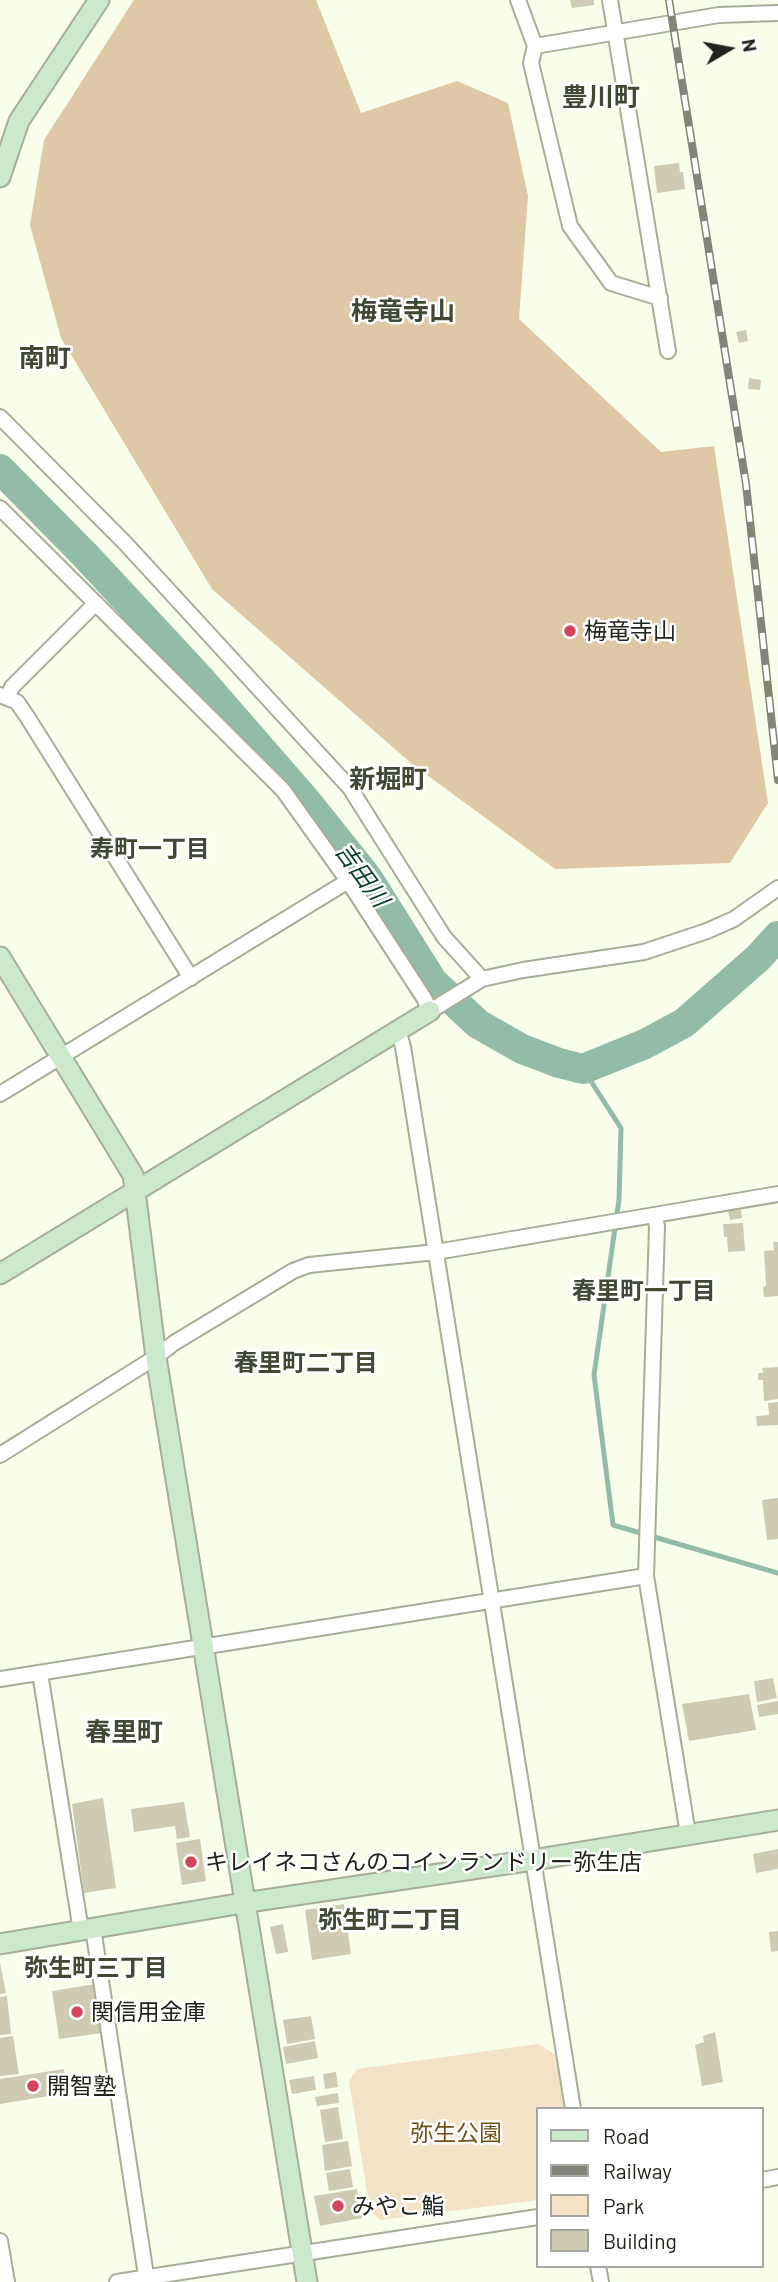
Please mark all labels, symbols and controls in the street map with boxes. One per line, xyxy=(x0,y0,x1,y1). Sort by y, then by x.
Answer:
north arrow xyxy=(694,14,764,84)
text: N xyxy=(738,37,763,53)
district label: 豊川町 xyxy=(562,81,640,113)
district label: 梅竜寺山 xyxy=(351,295,455,327)
district label: 南町 xyxy=(19,342,71,374)
place label: 梅竜寺山 xyxy=(584,617,676,645)
marker: 梅竜寺山 xyxy=(562,623,578,639)
district label: 新堀町 xyxy=(349,763,427,795)
district label: 寿町一丁目 xyxy=(90,835,210,863)
water label: 吉田川 xyxy=(329,837,395,913)
district label: 春里町一丁目 xyxy=(572,1277,716,1305)
district label: 春里町二丁目 xyxy=(234,1349,378,1377)
district label: 春里町 xyxy=(85,1716,163,1748)
place label: キレイネコさんのコインランドリー弥生店 xyxy=(205,1848,642,1876)
marker: キレイネコさんのコインランドリー弥生店 xyxy=(183,1854,199,1870)
district label: 弥生町二丁目 xyxy=(318,1906,462,1934)
district label: 弥生町三丁目 xyxy=(24,1954,168,1982)
place label: 関信用金庫 xyxy=(91,1998,206,2026)
marker: 関信用金庫 xyxy=(69,2004,85,2020)
place label: 開智塾 xyxy=(47,2072,116,2100)
marker: 開智塾 xyxy=(25,2078,41,2094)
legend xyxy=(536,2107,764,2268)
park label: 弥生公園 xyxy=(410,2119,502,2147)
text: Road xyxy=(603,2123,649,2148)
text: Railway xyxy=(603,2158,672,2183)
place label: みやこ鮨 xyxy=(352,2192,444,2220)
text: Park xyxy=(603,2193,644,2218)
marker: みやこ鮨 xyxy=(330,2198,346,2214)
text: Building xyxy=(603,2228,677,2253)

